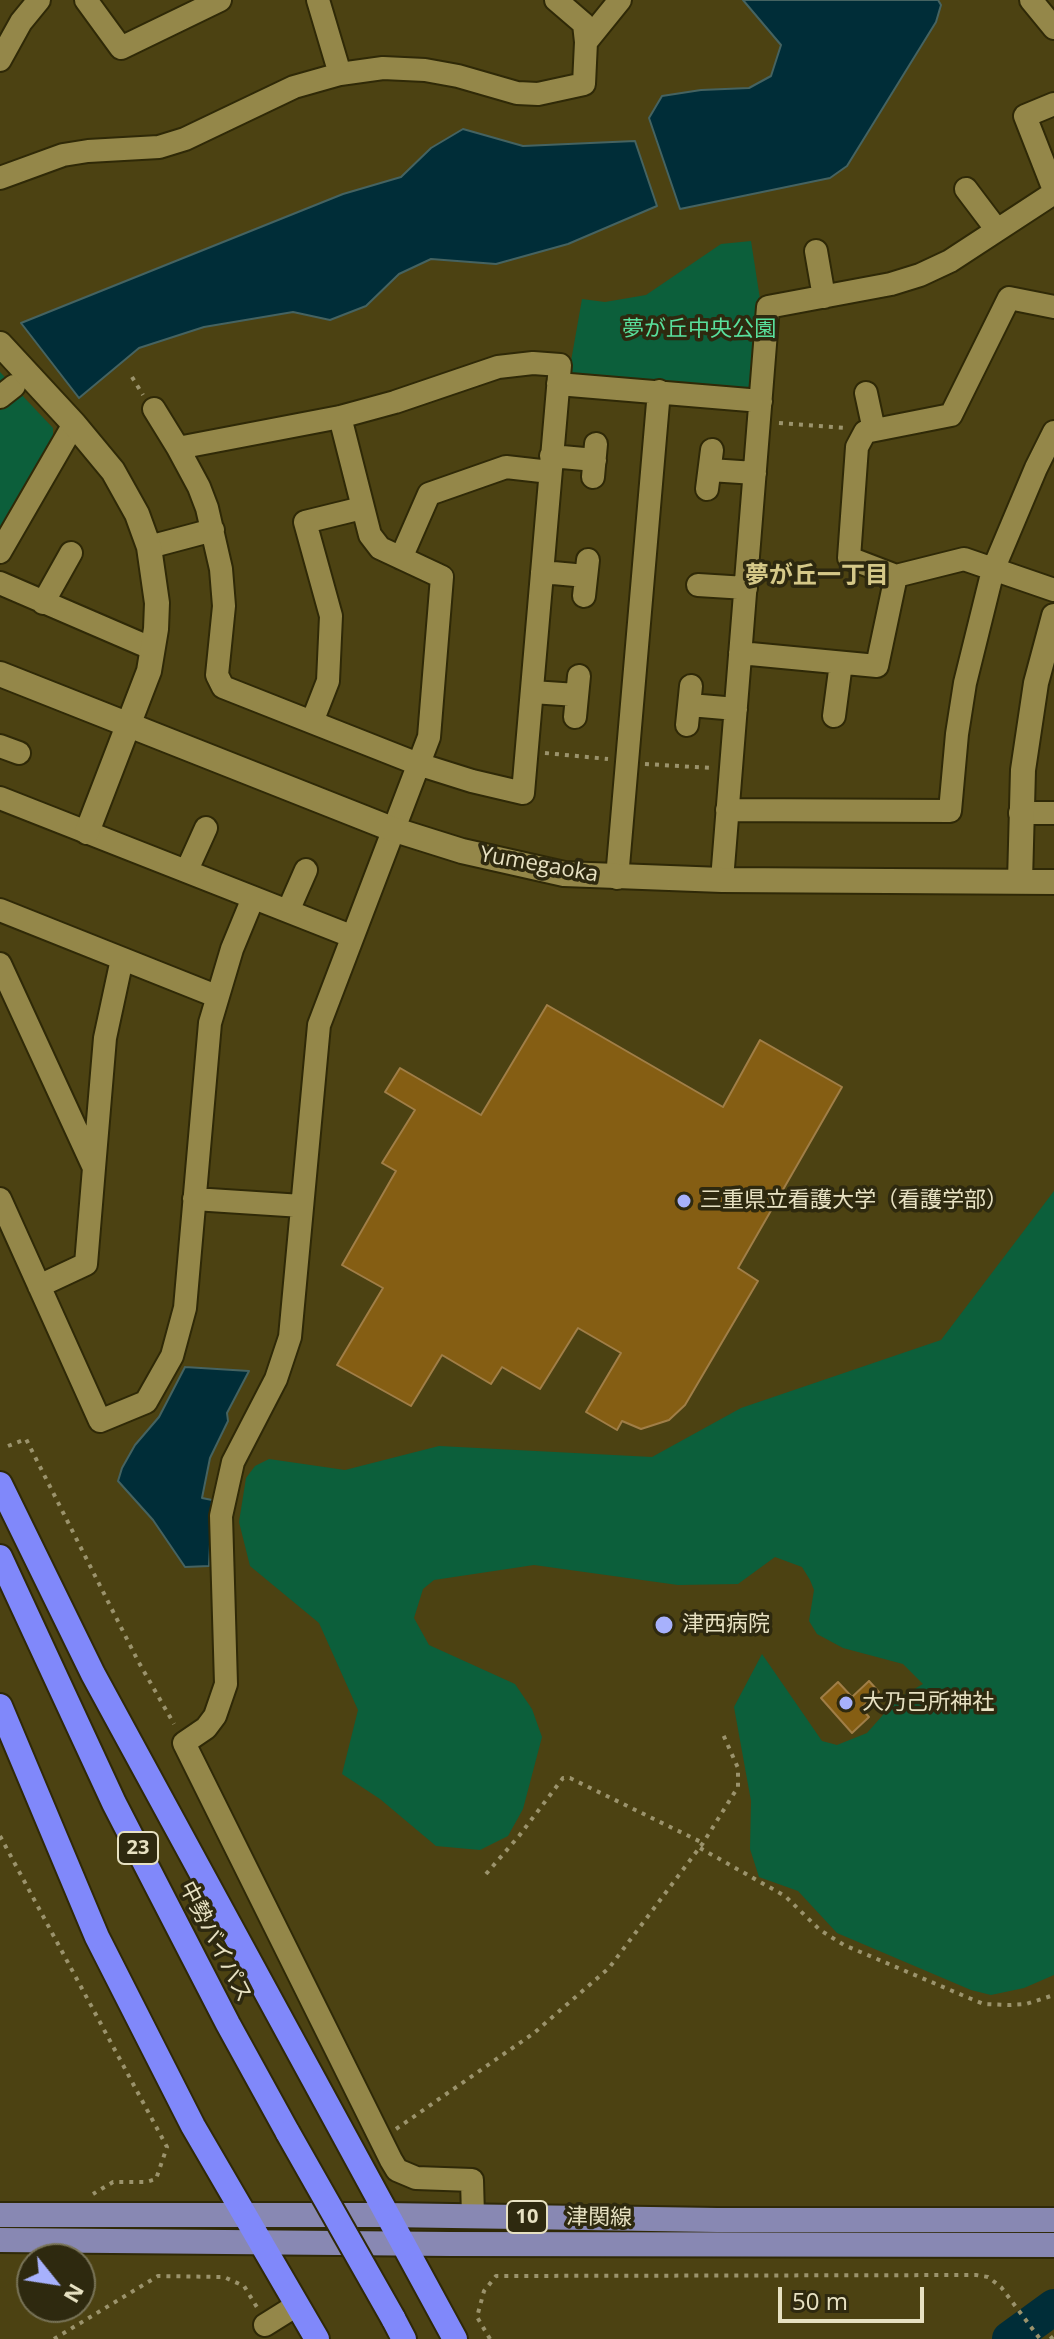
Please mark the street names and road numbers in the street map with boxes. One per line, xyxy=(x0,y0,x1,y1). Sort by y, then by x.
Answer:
street label: Yumegaoka xyxy=(478,842,600,888)
road number: 23 xyxy=(118,1832,158,1864)
street label: 中勢バイパス xyxy=(173,1877,257,2007)
road number: 10 xyxy=(507,2201,547,2233)
street label: 津関線 xyxy=(566,2204,632,2232)

